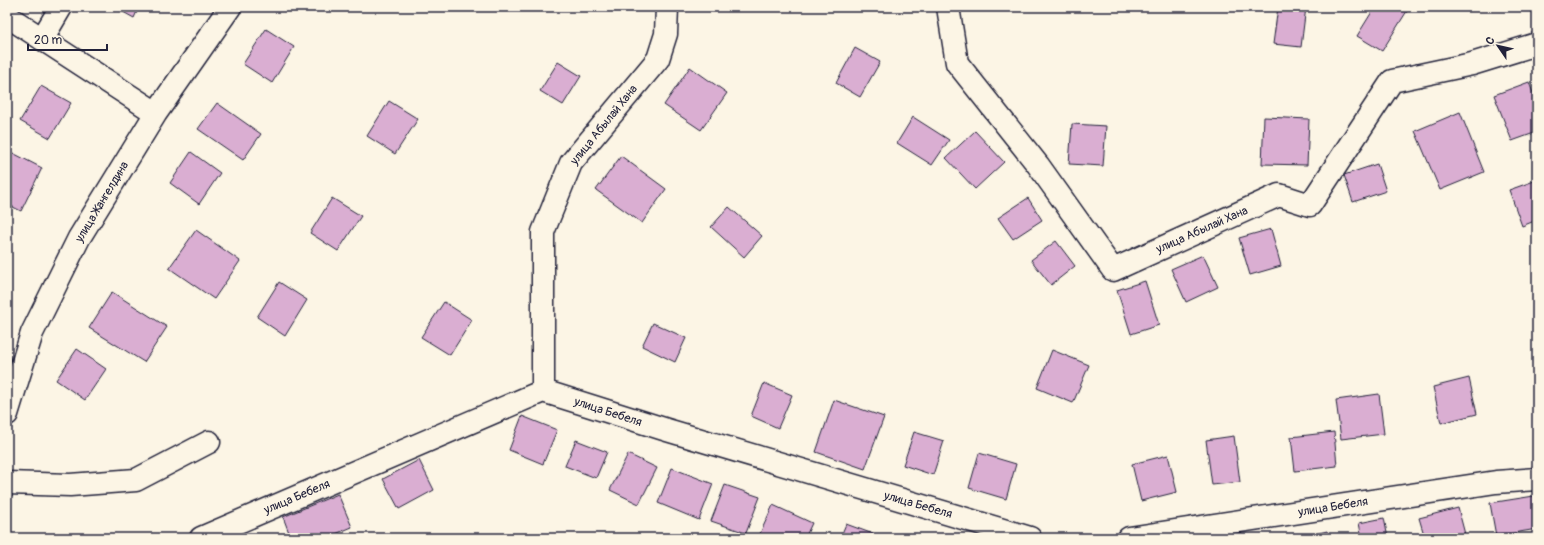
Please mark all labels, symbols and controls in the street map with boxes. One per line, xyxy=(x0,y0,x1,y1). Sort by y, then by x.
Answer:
scale bar xyxy=(28,26,107,52)
north arrow xyxy=(1478,26,1518,66)
text: 20 m xyxy=(34,33,63,48)
text: С xyxy=(1483,34,1498,47)
street label: улица Абылай Хана xyxy=(566,82,641,169)
street label: улица Жангелдина xyxy=(71,158,132,246)
street label: улица Абылай Хана xyxy=(1153,203,1251,257)
street label: улица Бебеля xyxy=(571,394,644,430)
street label: улица Бебеля xyxy=(261,476,333,518)
street label: улица Бебеля xyxy=(881,488,954,522)
street label: улица Бебеля xyxy=(1296,494,1369,520)

